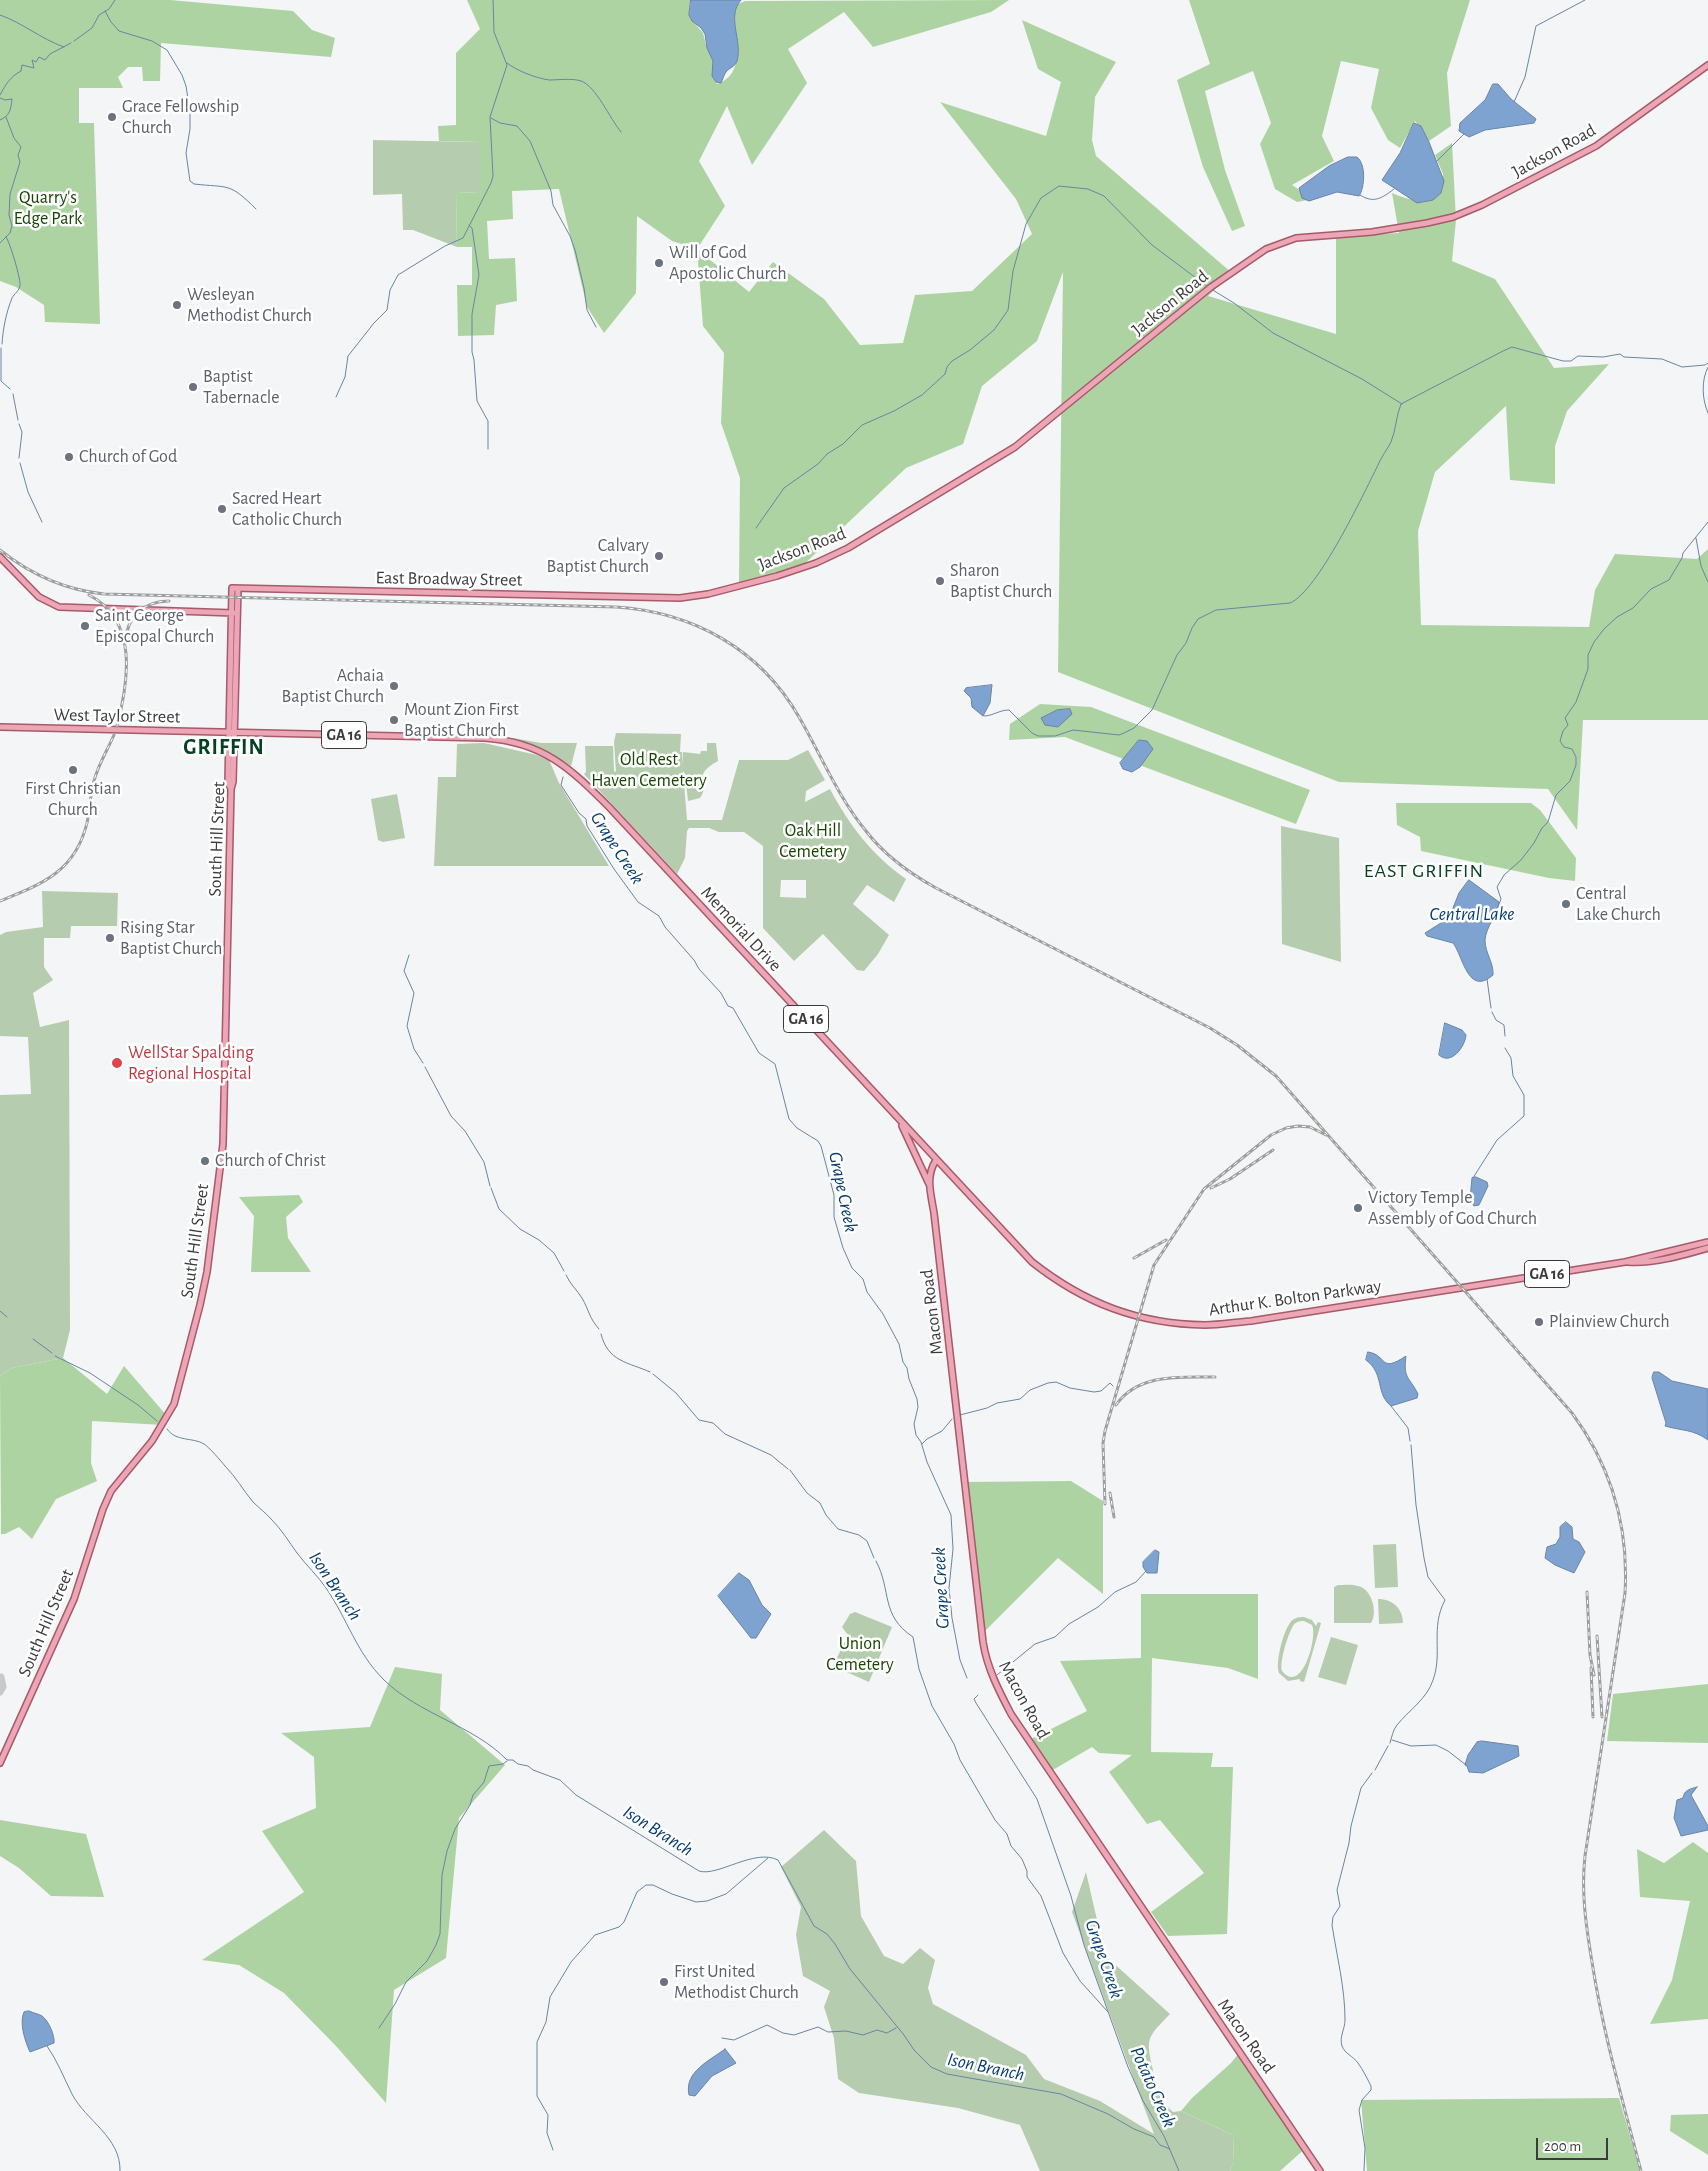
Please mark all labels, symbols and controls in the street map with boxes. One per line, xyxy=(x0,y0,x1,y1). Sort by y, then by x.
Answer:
place label: Grace Fellowship Church xyxy=(122,96,239,138)
marker: Grace Fellowship Church xyxy=(106,111,118,123)
street label: Jackson Road xyxy=(1509,119,1599,183)
park label: Quarry's Edge Park xyxy=(14,187,82,230)
place label: Will of God Apostolic Church xyxy=(669,242,787,284)
marker: Will of God Apostolic Church xyxy=(653,257,665,269)
street label: Jackson Road xyxy=(1127,266,1213,340)
place label: Wesleyan Methodist Church xyxy=(187,284,312,326)
marker: Wesleyan Methodist Church xyxy=(171,299,183,311)
place label: Baptist Tabernacle xyxy=(203,366,280,408)
marker: Baptist Tabernacle xyxy=(187,381,199,393)
place label: Church of God xyxy=(79,446,177,468)
marker: Church of God xyxy=(63,451,75,463)
place label: Sacred Heart Catholic Church xyxy=(232,488,342,530)
marker: Sacred Heart Catholic Church xyxy=(216,503,228,515)
street label: Jackson Road xyxy=(755,522,849,576)
place label: Calvary Baptist Church xyxy=(547,535,649,578)
marker: Calvary Baptist Church xyxy=(653,550,665,562)
place label: Sharon Baptist Church xyxy=(950,560,1052,602)
street label: East Broadway Street xyxy=(375,567,523,591)
marker: Sharon Baptist Church xyxy=(934,575,946,587)
place label: Saint George Episcopal Church xyxy=(95,605,214,648)
marker: Saint George Episcopal Church xyxy=(79,620,91,632)
place label: Achaia Baptist Church xyxy=(282,665,384,708)
marker: Achaia Baptist Church xyxy=(388,680,400,692)
place label: Mount Zion First Baptist Church xyxy=(404,699,519,742)
street label: West Taylor Street xyxy=(54,704,180,728)
marker: Mount Zion First Baptist Church xyxy=(388,714,400,726)
road number: GA 16 xyxy=(322,722,366,748)
district label: GRIFFIN xyxy=(182,734,266,760)
park label: Old Rest Haven Cemetery xyxy=(591,749,707,792)
marker: First Christian Church xyxy=(67,764,79,776)
place label: First Christian Church xyxy=(25,778,121,821)
street label: South Hill Street xyxy=(204,781,230,897)
water label: Grape Creek xyxy=(585,808,649,888)
park label: Oak Hill Cemetery xyxy=(779,820,847,862)
district label: EAST GRIFFIN xyxy=(1362,859,1486,883)
street label: Memorial Drive xyxy=(696,882,786,976)
place label: Central Lake Church xyxy=(1576,883,1661,926)
marker: Central Lake Church xyxy=(1560,898,1572,910)
water label: Central Lake xyxy=(1430,903,1514,925)
place label: Rising Star Baptist Church xyxy=(120,917,222,960)
marker: Rising Star Baptist Church xyxy=(104,932,116,944)
road number: GA 16 xyxy=(784,1006,828,1032)
place label: WellStar Spalding Regional Hospital xyxy=(128,1042,254,1084)
marker: WellStar Spalding Regional Hospital xyxy=(110,1056,124,1070)
place label: Church of Christ xyxy=(215,1150,326,1172)
water label: Grape Creek xyxy=(823,1150,863,1234)
marker: Church of Christ xyxy=(199,1155,211,1167)
street label: South Hill Street xyxy=(176,1182,214,1300)
place label: Victory Temple Assembly of God Church xyxy=(1368,1187,1537,1230)
marker: Victory Temple Assembly of God Church xyxy=(1352,1202,1364,1214)
road number: GA 16 xyxy=(1524,1260,1570,1288)
street label: Macon Road xyxy=(916,1268,948,1356)
street label: Arthur K. Bolton Parkway xyxy=(1207,1275,1383,1321)
place label: Plainview Church xyxy=(1549,1311,1670,1333)
marker: Plainview Church xyxy=(1533,1316,1545,1328)
water label: Ison Branch xyxy=(304,1547,366,1625)
water label: Grape Creek xyxy=(927,1547,955,1629)
street label: South Hill Street xyxy=(14,1566,78,1680)
park label: Union Cemetery xyxy=(826,1633,894,1676)
street label: Macon Road xyxy=(994,1657,1054,1743)
water label: Ison Branch xyxy=(619,1801,697,1861)
water label: Grape Creek xyxy=(1080,1917,1128,2001)
place label: First United Methodist Church xyxy=(674,1961,799,2004)
marker: First United Methodist Church xyxy=(658,1976,670,1988)
street label: Macon Road xyxy=(1212,1995,1280,2077)
water label: Potato Creek xyxy=(1125,2043,1181,2131)
water label: Ison Branch xyxy=(945,2048,1027,2086)
scale bar xyxy=(1538,2128,1610,2160)
text: 200 m xyxy=(1544,2139,1581,2154)

